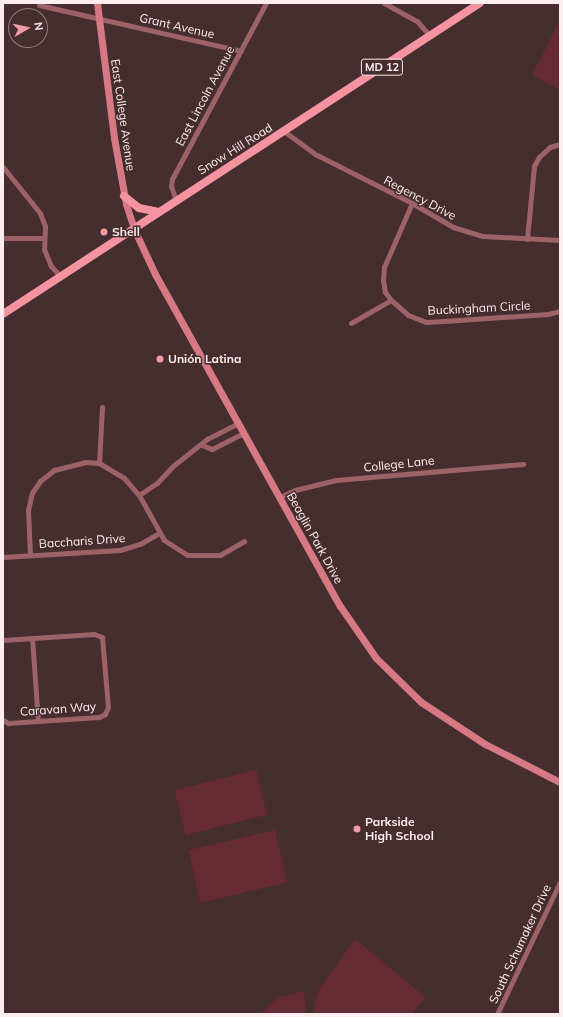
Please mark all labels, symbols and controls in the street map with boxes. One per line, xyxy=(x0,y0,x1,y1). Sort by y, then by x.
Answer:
north arrow xyxy=(8,8,48,48)
street label: Grant Avenue xyxy=(138,10,216,42)
text: N xyxy=(31,21,46,31)
street label: East Lincoln Avenue xyxy=(173,43,237,149)
street label: East College Avenue xyxy=(108,58,138,172)
road number: MD 12 xyxy=(360,58,404,76)
street label: Snow Hill Road xyxy=(195,120,275,178)
street label: Regency Drive xyxy=(381,173,459,223)
place label: Shell xyxy=(112,225,140,239)
marker: Shell xyxy=(99,227,109,237)
street label: Buckingham Circle xyxy=(427,298,531,318)
place label: Unión Latina xyxy=(168,352,241,366)
marker: Unión Latina xyxy=(155,354,165,364)
street label: College Lane xyxy=(363,453,435,475)
street label: Beaglin Park Drive xyxy=(284,490,346,586)
street label: Baccharis Drive xyxy=(38,531,126,551)
street label: Caravan Way xyxy=(19,699,97,719)
place label: Parkside High School xyxy=(365,815,434,843)
marker: Parkside High School xyxy=(352,824,362,834)
street label: South Schumaker Drive xyxy=(486,882,554,1006)

